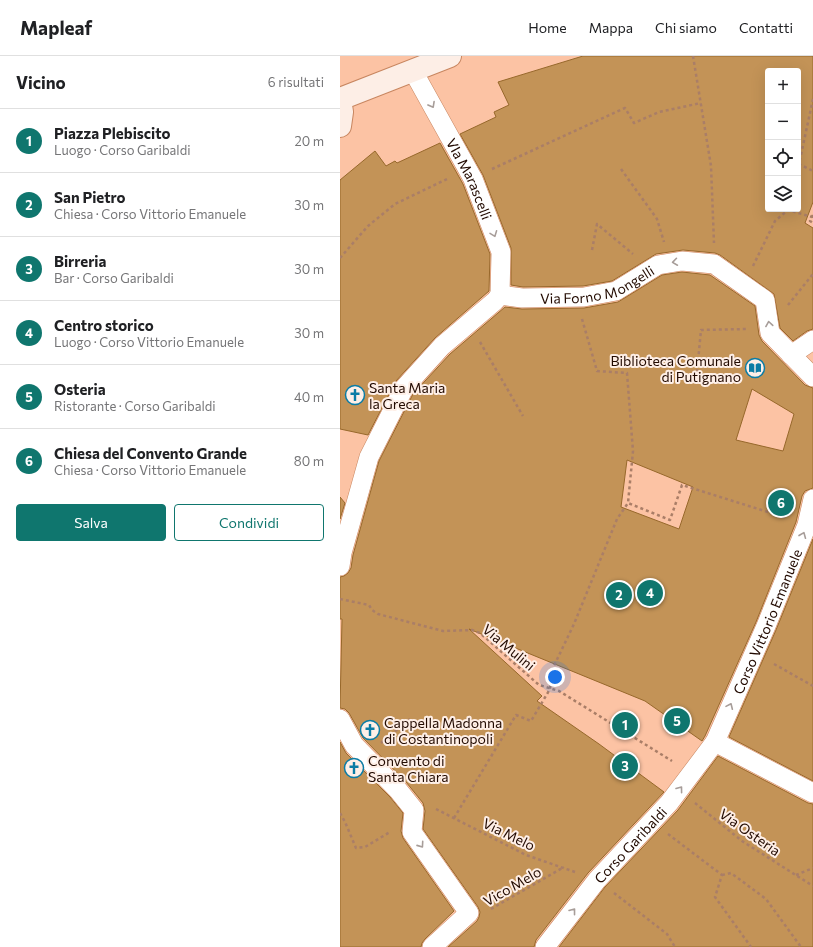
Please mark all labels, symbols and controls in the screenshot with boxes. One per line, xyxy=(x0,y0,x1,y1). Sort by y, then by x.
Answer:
text: Mapleaf xyxy=(20,16,92,39)
text: Home xyxy=(528,19,567,36)
text: Mappa xyxy=(589,19,633,36)
text: Chi siamo xyxy=(655,19,717,36)
text: Contatti xyxy=(739,19,793,36)
map controls xyxy=(765,68,801,212)
button: + xyxy=(765,68,801,104)
text: Vicino xyxy=(16,72,66,93)
text: 6 risultati xyxy=(268,74,324,90)
one-way arrow xyxy=(427,101,435,108)
button: − xyxy=(765,104,801,140)
text: Piazza Plebiscito xyxy=(54,124,171,142)
text: 1 xyxy=(26,133,32,149)
text: 20 m xyxy=(295,133,324,149)
street label: VIa Marascelli xyxy=(443,135,496,222)
button: locate xyxy=(765,140,801,176)
text: Luogo · Corso Garibaldi xyxy=(54,142,191,158)
button: layers xyxy=(765,176,801,212)
text: San Pietro xyxy=(54,188,126,206)
text: 2 xyxy=(25,197,33,213)
text: 30 m xyxy=(294,197,324,213)
text: Chiesa · Corso Vittorio Emanuele xyxy=(54,206,246,222)
one-way arrow xyxy=(490,231,498,238)
text: Birreria xyxy=(54,252,106,270)
one-way arrow xyxy=(672,257,679,266)
text: 3 xyxy=(25,261,33,277)
text: 30 m xyxy=(294,261,324,277)
street label: Via Forno Mongelli xyxy=(540,261,657,306)
text: Bar · Corso Garibaldi xyxy=(54,270,174,286)
text: Centro storico xyxy=(54,316,154,334)
one-way arrow xyxy=(765,321,774,327)
text: 4 xyxy=(25,325,33,341)
text: 30 m xyxy=(294,325,324,341)
text: Luogo · Corso Vittorio Emanuele xyxy=(54,334,244,350)
place label: Biblioteca Comunale di Putignano xyxy=(610,352,741,385)
library icon: Biblioteca Comunale di Putignano xyxy=(744,357,766,379)
place label: Santa Maria la Greca xyxy=(369,379,445,412)
text: Osteria xyxy=(54,380,106,398)
church icon: Santa Maria la Greca xyxy=(344,384,366,406)
text: 5 xyxy=(25,389,33,405)
text: 40 m xyxy=(294,389,324,405)
text: Ristorante · Corso Garibaldi xyxy=(54,398,216,414)
text: Chiesa del Convento Grande xyxy=(54,444,247,462)
text: 6 xyxy=(25,453,33,469)
text: 80 m xyxy=(294,453,324,469)
text: Chiesa · Corso Vittorio Emanuele xyxy=(54,462,246,478)
pin: 6 xyxy=(768,488,794,518)
button: Salva xyxy=(16,504,166,541)
button: Condividi xyxy=(174,504,324,541)
one-way arrow xyxy=(798,531,806,538)
street label: Corso Vittorio Emanuele xyxy=(729,546,805,697)
pin: 4 xyxy=(637,578,663,608)
pin: 2 xyxy=(606,580,632,610)
street label: Via Mulini xyxy=(479,620,539,674)
your location xyxy=(545,667,565,687)
one-way arrow xyxy=(726,703,734,710)
pin: 5 xyxy=(664,706,690,736)
pin: 1 xyxy=(612,710,638,740)
place label: Cappella Madonna di Costantinopoli xyxy=(384,714,502,747)
church icon: Cappella Madonna di Costantinopoli xyxy=(359,719,381,741)
pin: 3 xyxy=(612,751,638,781)
place label: Convento di Santa Chiara xyxy=(368,752,449,785)
church icon: Convento di Santa Chiara xyxy=(343,757,365,779)
one-way arrow xyxy=(675,786,683,793)
street label: Corso Garibaldi xyxy=(590,803,670,887)
street label: Via Osteria xyxy=(716,805,784,859)
street label: Via Melo xyxy=(480,814,538,854)
one-way arrow xyxy=(416,841,423,848)
street label: Vico Melo xyxy=(480,863,544,909)
one-way arrow xyxy=(568,909,575,916)

